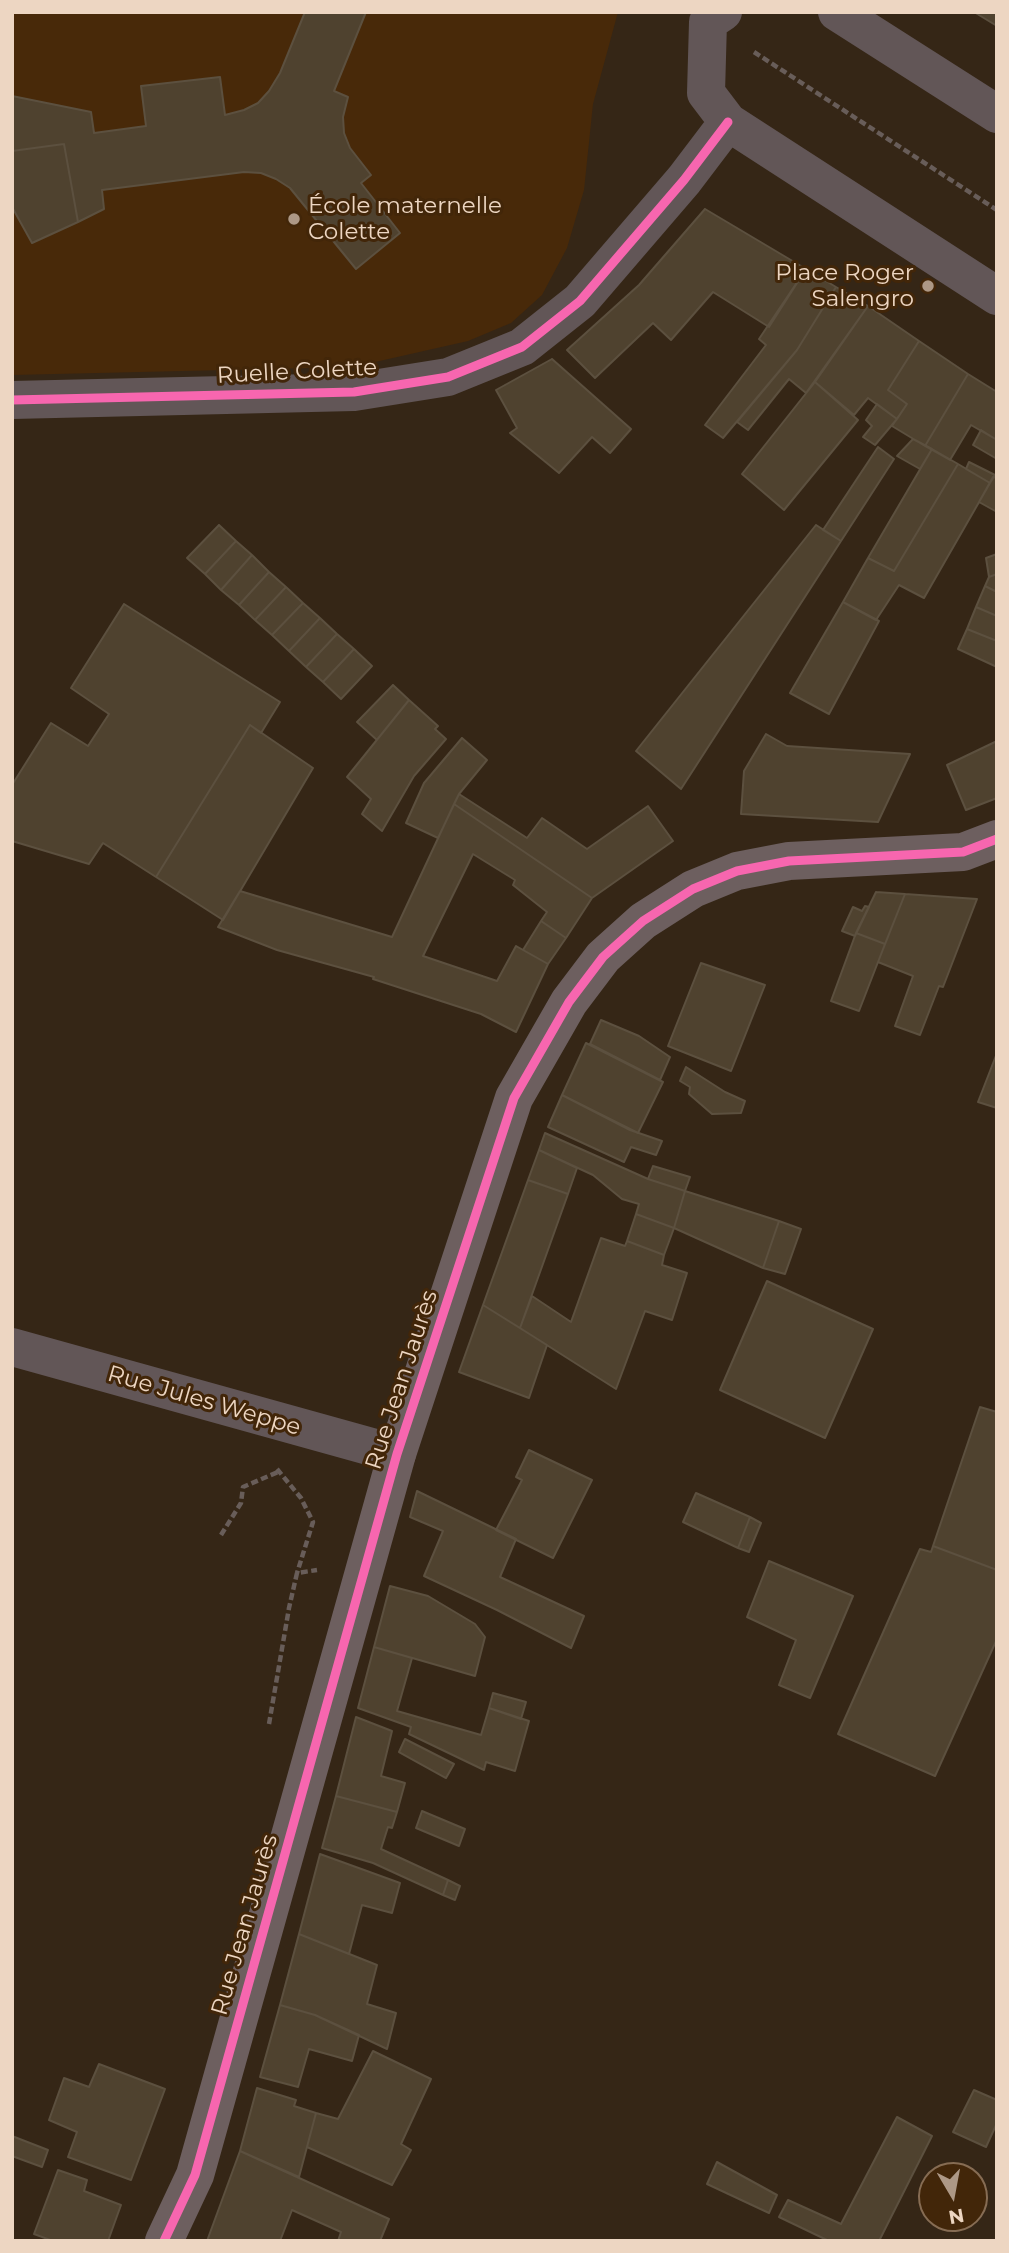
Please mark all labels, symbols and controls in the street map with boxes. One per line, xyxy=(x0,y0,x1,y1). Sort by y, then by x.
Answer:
place label: École maternelle Colette xyxy=(308,192,502,246)
marker: École maternelle Colette xyxy=(286,211,302,227)
place label: Place Roger Salengro xyxy=(775,259,914,313)
marker: Place Roger Salengro xyxy=(920,278,936,294)
street label: Ruelle Colette xyxy=(216,354,378,390)
street label: Rue Jean Jaurès xyxy=(360,1287,444,1473)
street label: Rue Jules Weppe xyxy=(104,1360,304,1442)
street label: Rue Jean Jaurès xyxy=(206,1831,284,2019)
north arrow xyxy=(918,2162,988,2232)
text: N xyxy=(947,2204,966,2229)

